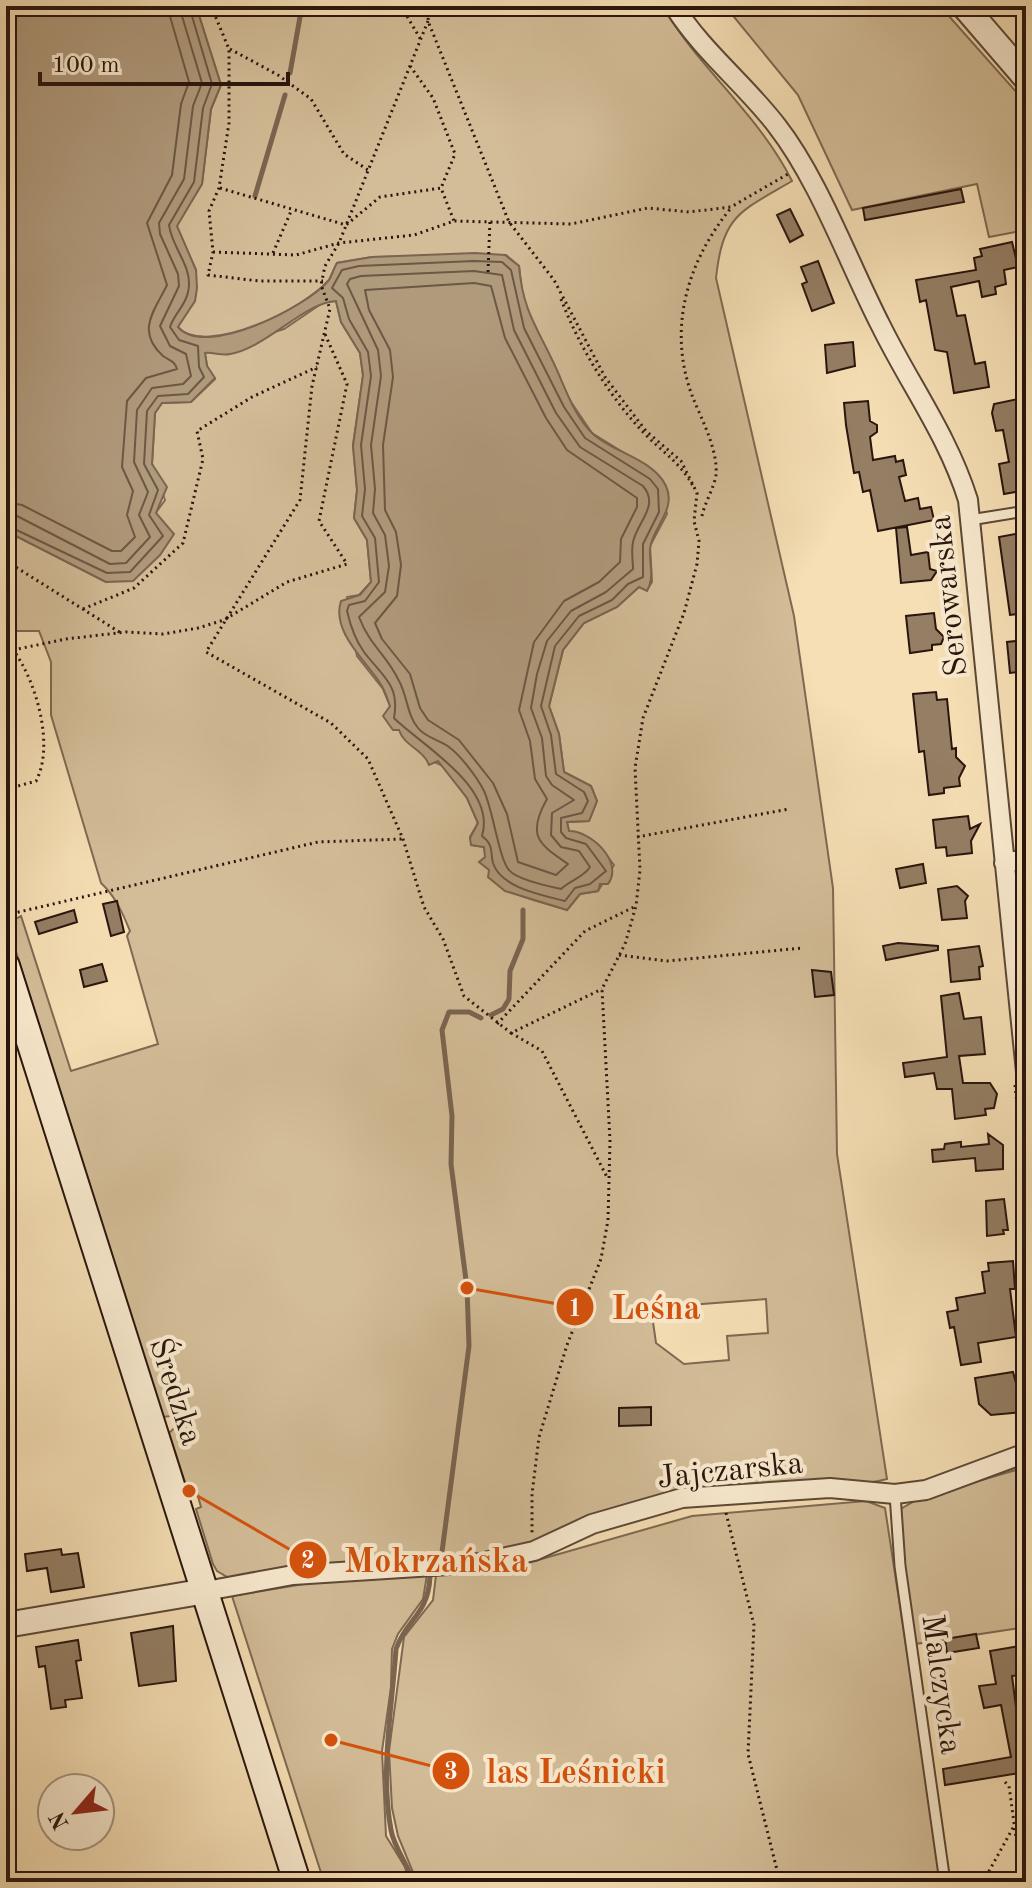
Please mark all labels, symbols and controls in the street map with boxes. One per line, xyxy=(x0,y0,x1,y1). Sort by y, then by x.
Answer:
scale bar xyxy=(40,36,288,86)
text: 100 m xyxy=(52,54,120,78)
street label: Serowarska xyxy=(926,513,974,678)
callout: Leśna xyxy=(555,1278,717,1336)
text: Leśna xyxy=(611,1293,701,1327)
text: 1 xyxy=(568,1298,582,1322)
street label: Średzka xyxy=(142,1332,212,1450)
street label: Jajczarska xyxy=(656,1448,805,1496)
callout: Mokrzańska xyxy=(288,1531,544,1589)
text: Mokrzańska xyxy=(344,1546,528,1580)
text: 2 xyxy=(301,1550,315,1574)
street label: Malczycka xyxy=(914,1612,966,1757)
callout: las Leśnicki xyxy=(431,1742,682,1800)
text: las Leśnicki xyxy=(486,1757,666,1791)
text: 3 xyxy=(444,1761,458,1785)
north arrow xyxy=(36,1772,116,1852)
text: N xyxy=(46,1808,74,1833)

